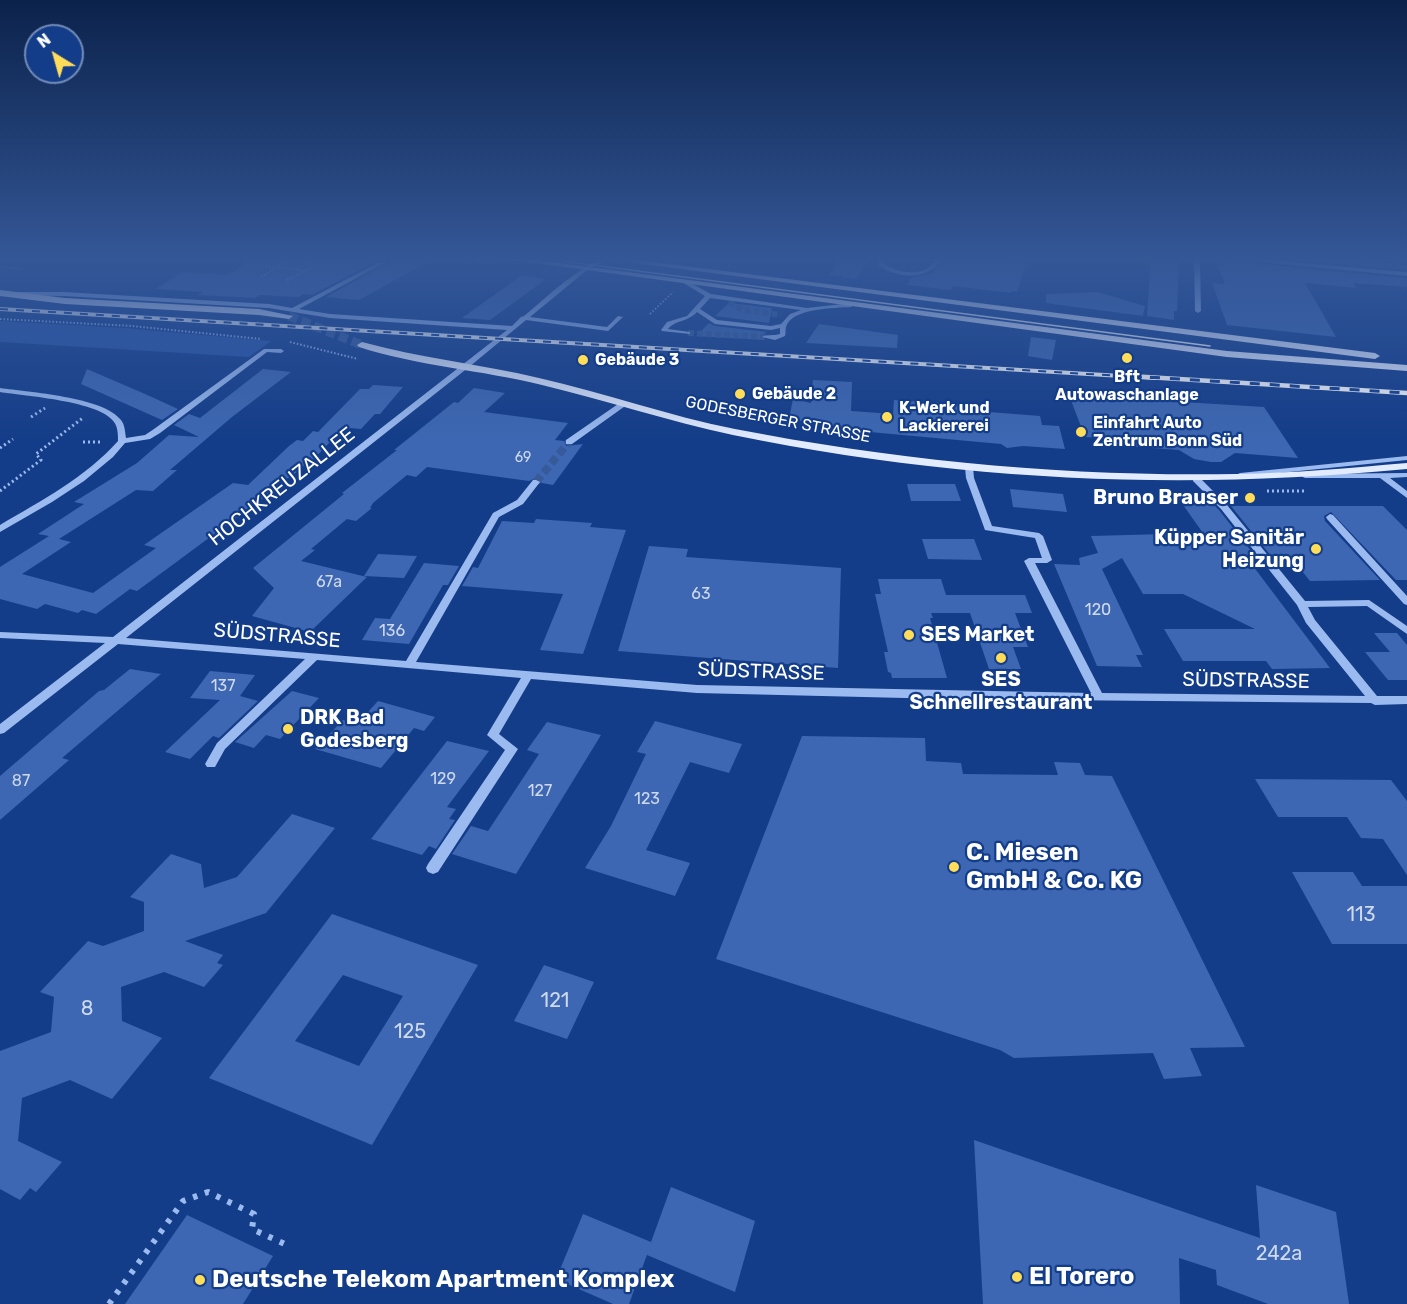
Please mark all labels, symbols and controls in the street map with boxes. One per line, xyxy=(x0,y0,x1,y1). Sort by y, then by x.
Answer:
north arrow xyxy=(24,24,84,84)
text: N xyxy=(34,30,54,52)
place label: Gebäude 3 xyxy=(595,350,679,370)
marker: Bft Autowaschanlage xyxy=(1120,351,1134,365)
marker: Gebäude 3 xyxy=(576,353,590,367)
place label: Bft Autowaschanlage xyxy=(1055,367,1199,405)
place label: Gebäude 2 xyxy=(752,384,836,404)
marker: Gebäude 2 xyxy=(733,387,747,401)
street label: GODESBERGER STRASSE xyxy=(684,393,872,447)
place label: K-Werk und Lackiererei xyxy=(899,398,989,436)
marker: K-Werk und Lackiererei xyxy=(880,410,894,424)
place label: Einfahrt Auto Zentrum Bonn Süd xyxy=(1093,413,1242,451)
street label: HOCHKREUZALLEE xyxy=(204,422,360,552)
marker: Einfahrt Auto Zentrum Bonn Süd xyxy=(1074,425,1088,439)
house number: 69 xyxy=(515,450,531,466)
place label: Bruno Brauser xyxy=(1093,486,1238,510)
marker: Bruno Brauser xyxy=(1243,491,1257,505)
place label: Küpper Sanitär Heizung xyxy=(1154,526,1304,573)
marker: Küpper Sanitär Heizung xyxy=(1309,542,1323,556)
house number: 67a xyxy=(316,572,342,592)
house number: 63 xyxy=(691,584,711,604)
house number: 120 xyxy=(1085,600,1111,620)
street label: SÜDSTRASSE xyxy=(212,618,342,654)
house number: 136 xyxy=(379,621,405,641)
place label: SES Market xyxy=(921,623,1034,647)
marker: SES Market xyxy=(902,628,916,642)
marker: SES Schnellrestaurant xyxy=(994,651,1008,665)
street label: SÜDSTRASSE xyxy=(697,658,825,686)
place label: SES Schnellrestaurant xyxy=(910,668,1092,715)
street label: SÜDSTRASSE xyxy=(1182,668,1310,694)
house number: 137 xyxy=(211,676,235,696)
place label: DRK Bad Godesberg xyxy=(300,706,408,753)
marker: DRK Bad Godesberg xyxy=(281,722,295,736)
house number: 129 xyxy=(430,769,456,789)
house number: 87 xyxy=(12,771,30,791)
house number: 127 xyxy=(528,781,552,801)
house number: 123 xyxy=(634,789,660,809)
place label: C. Miesen GmbH & Co. KG xyxy=(966,839,1142,895)
marker: C. Miesen GmbH & Co. KG xyxy=(947,860,961,874)
house number: 113 xyxy=(1346,903,1376,927)
house number: 121 xyxy=(541,989,569,1013)
house number: 8 xyxy=(81,997,93,1021)
house number: 125 xyxy=(394,1020,426,1044)
house number: 242a xyxy=(1256,1242,1302,1266)
place label: El Torero xyxy=(1029,1263,1134,1291)
place label: Deutsche Telekom Apartment Komplex xyxy=(212,1266,674,1294)
marker: El Torero xyxy=(1010,1270,1024,1284)
marker: Deutsche Telekom Apartment Komplex xyxy=(193,1273,207,1287)

